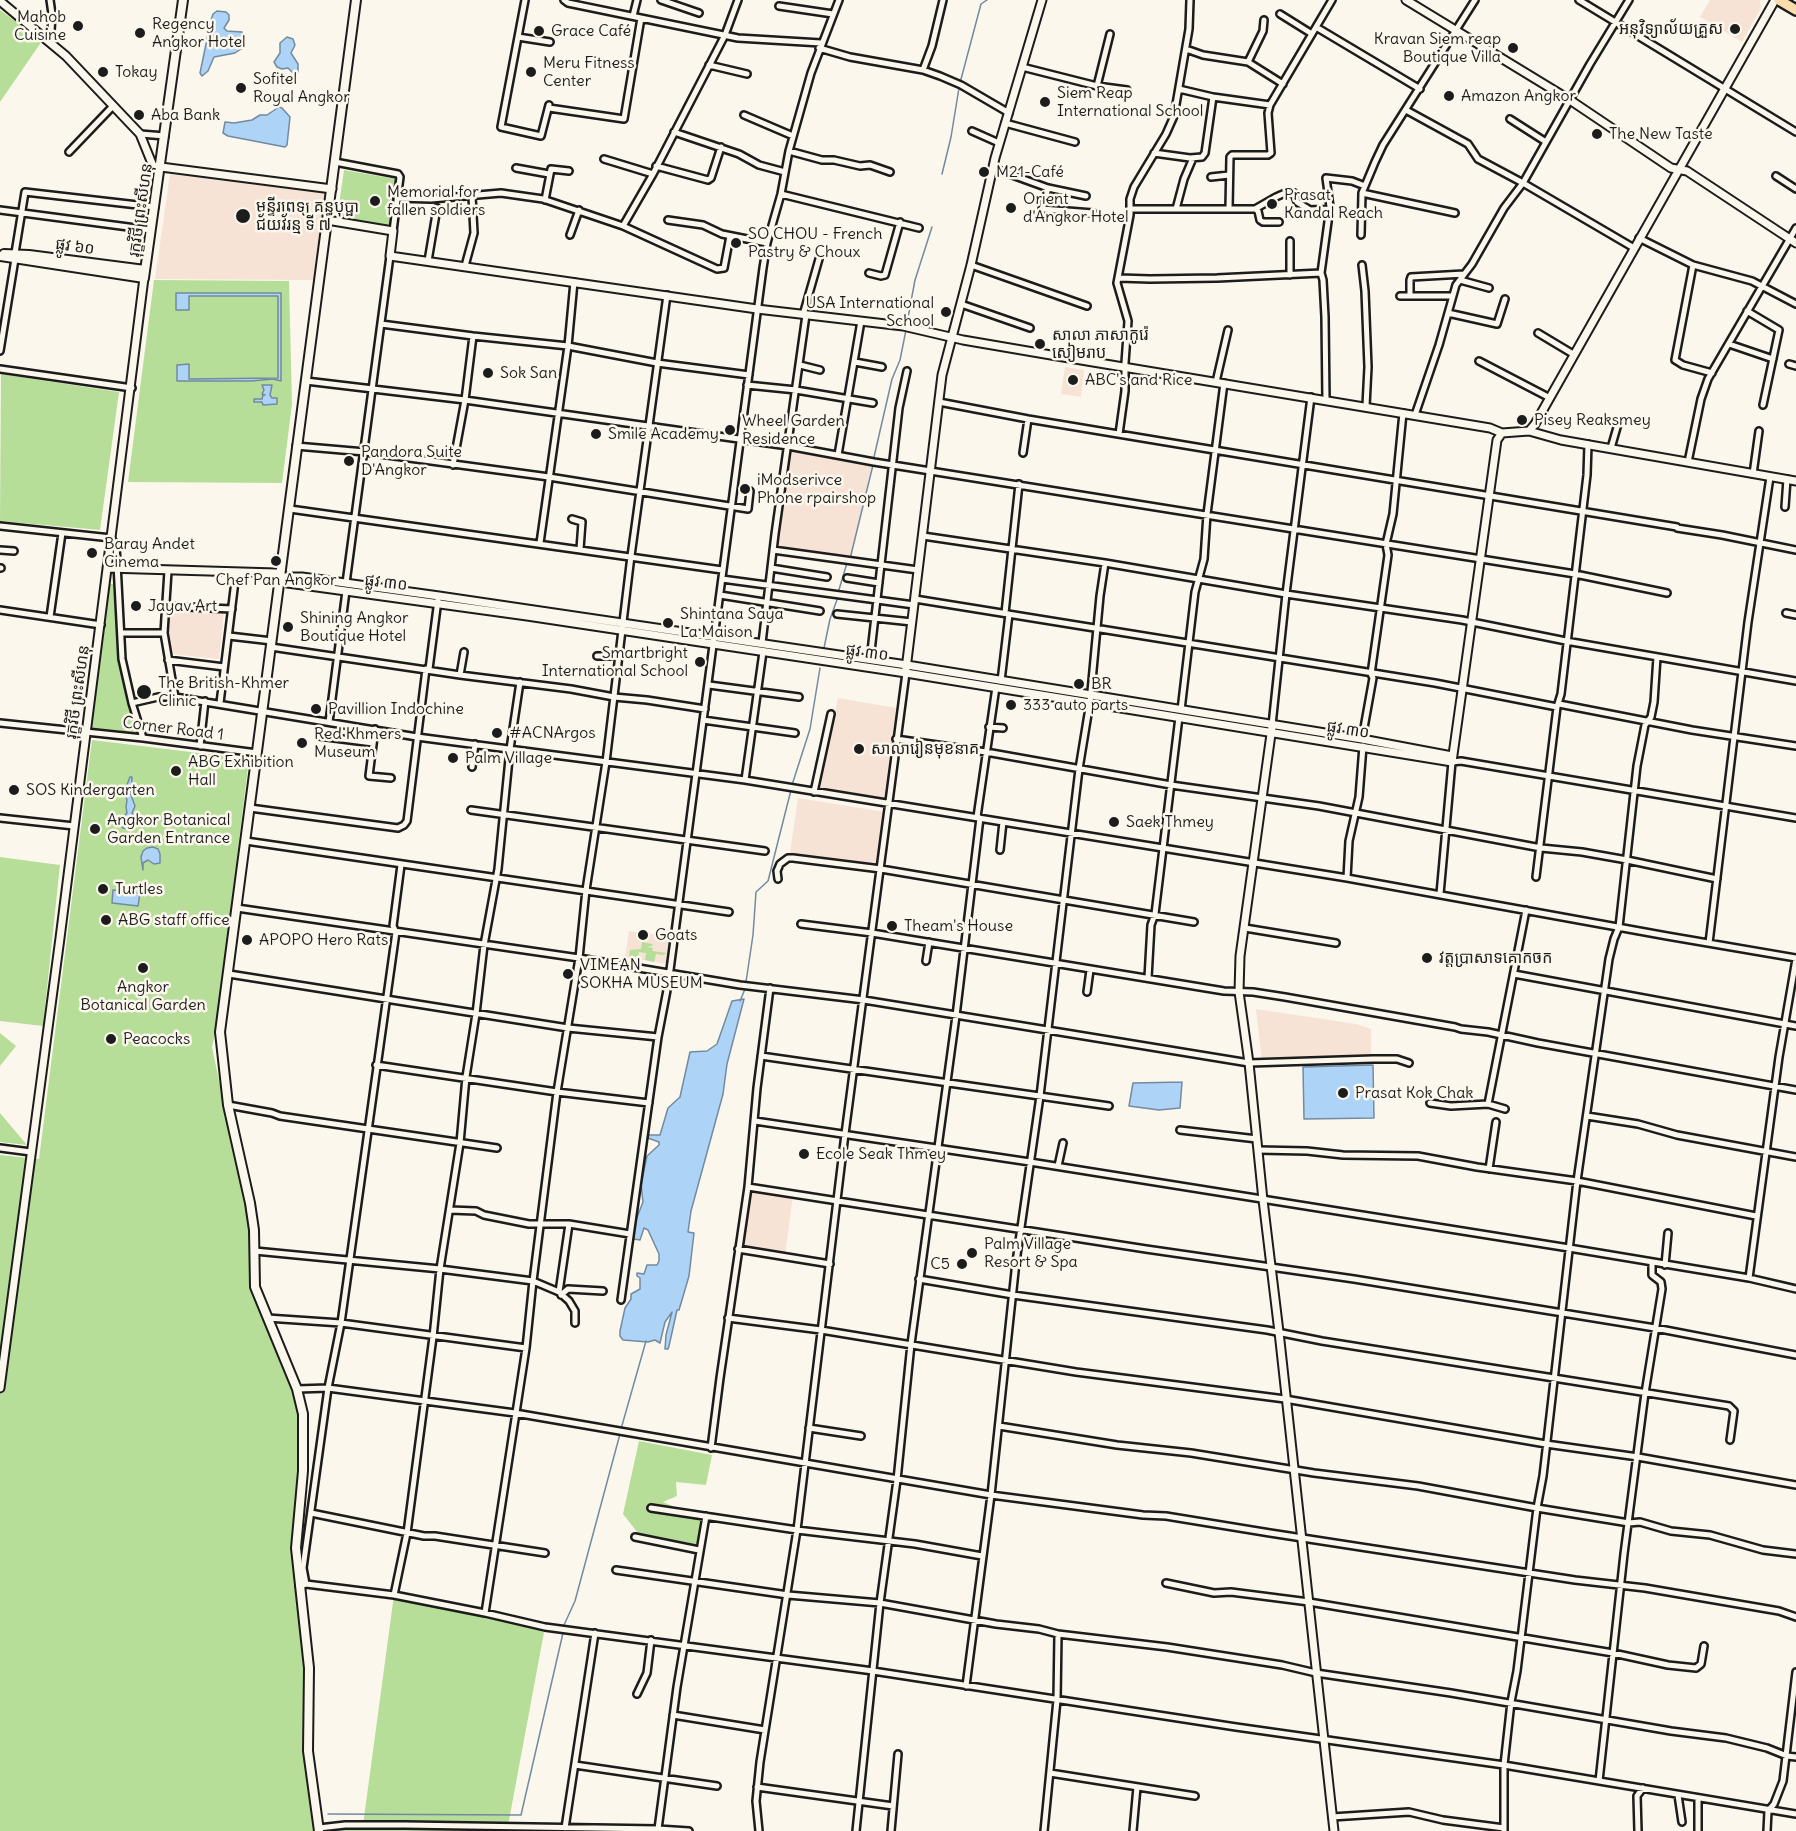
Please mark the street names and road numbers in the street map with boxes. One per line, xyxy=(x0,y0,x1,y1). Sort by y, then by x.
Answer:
street label: រុក្ខវិថី ព្រះសីហនុ xyxy=(125,162,157,258)
street label: ផ្លូវ ៦០ xyxy=(54,235,96,259)
street label: ផ្លូវ ៣០ xyxy=(363,571,409,595)
street label: ផ្លូវ ៣០ xyxy=(844,640,890,666)
street label: រុក្ខវិថី ព្រះសីហនុ xyxy=(62,644,94,740)
street label: Corner Road 1 xyxy=(121,713,225,745)
street label: ផ្លូវ ៣០ xyxy=(1325,717,1371,743)

